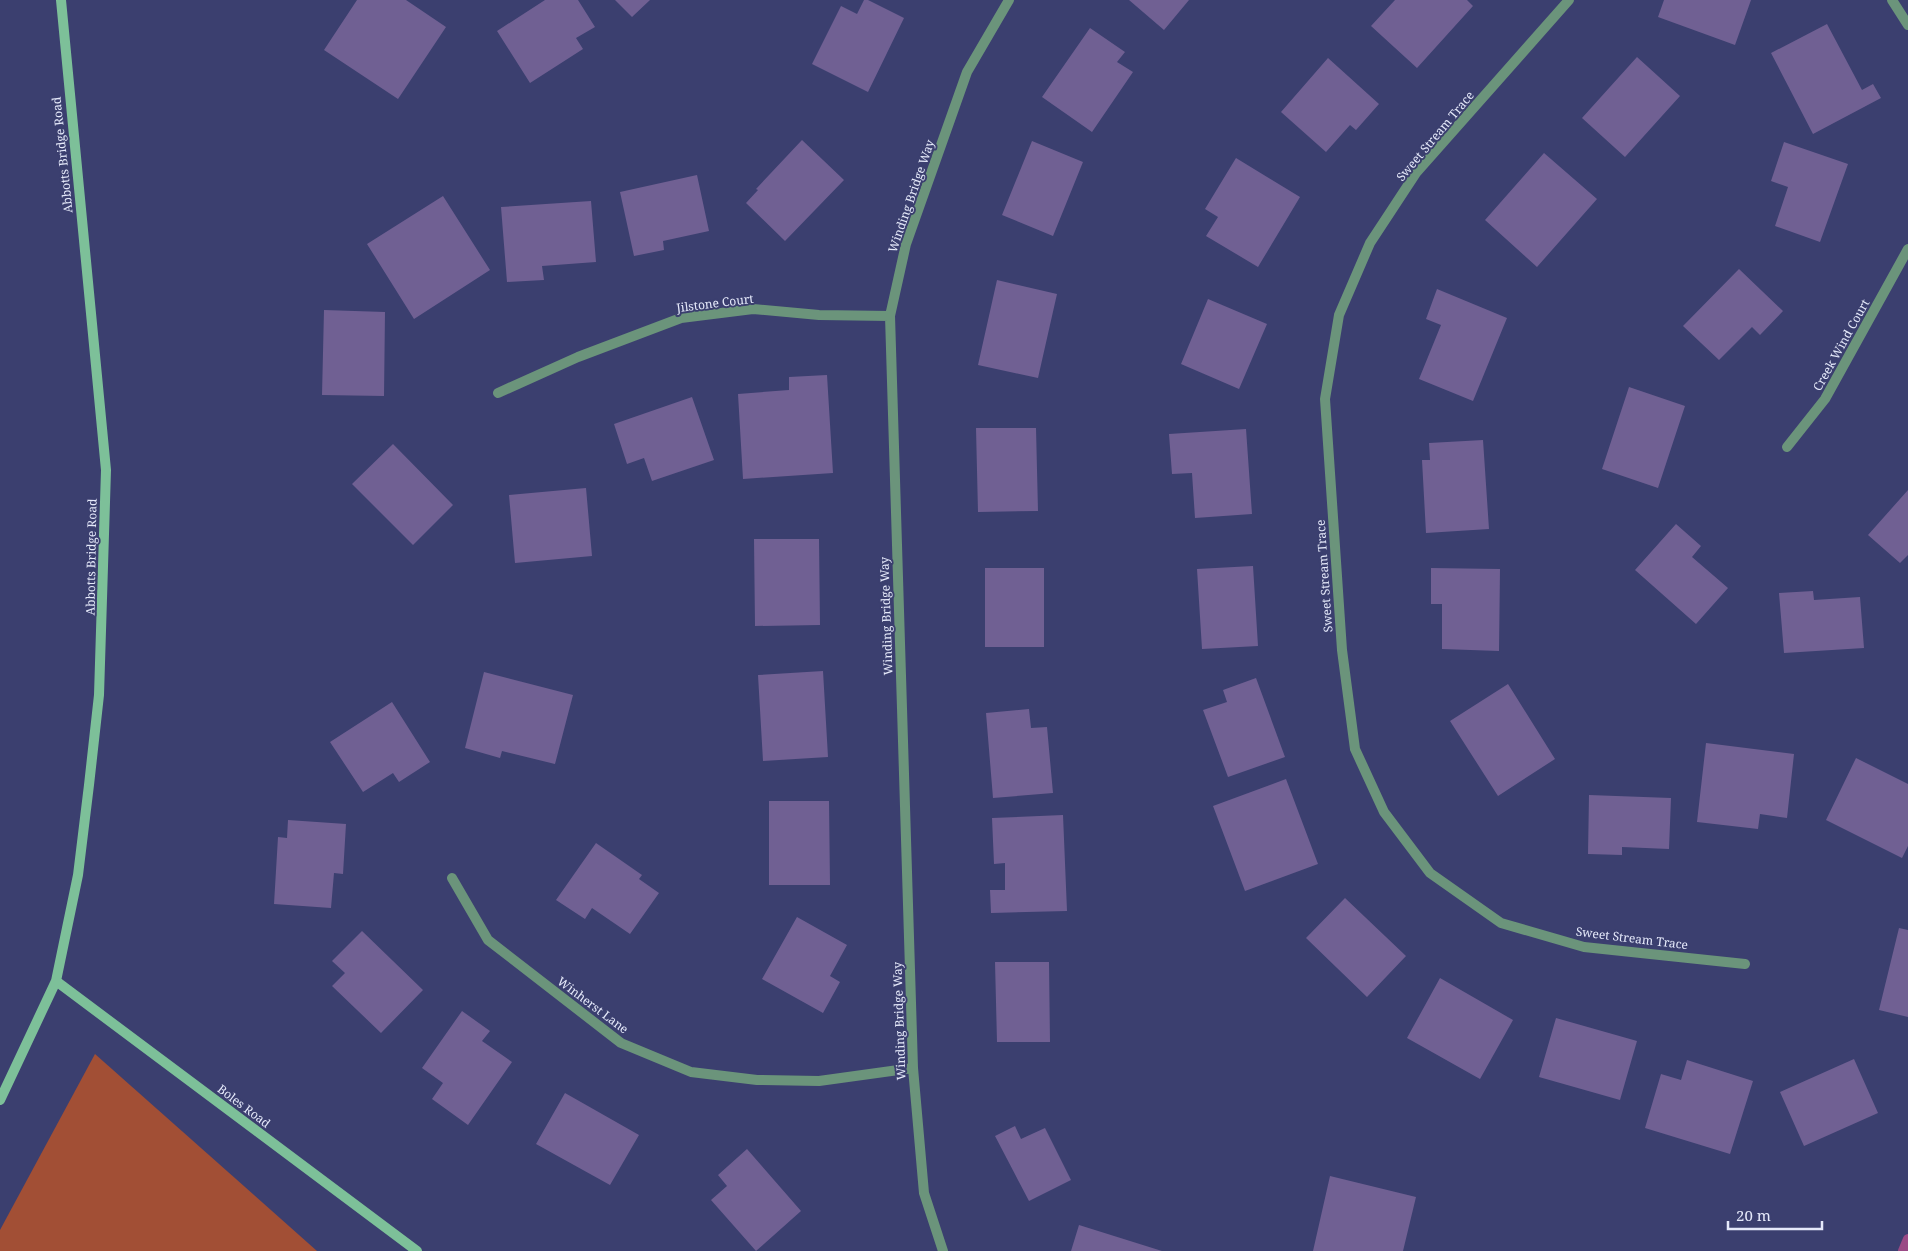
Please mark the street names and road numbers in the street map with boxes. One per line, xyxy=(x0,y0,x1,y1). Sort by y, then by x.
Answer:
street label: Sweet Stream Trace xyxy=(1392,87,1478,185)
street label: Abbotts Bridge Road xyxy=(47,95,77,214)
street label: Winding Bridge Way xyxy=(884,137,938,255)
street label: Jilstone Court xyxy=(675,290,754,316)
street label: Creek Wind Court xyxy=(1809,296,1873,394)
street label: Abbotts Bridge Road xyxy=(81,498,101,616)
street label: Sweet Stream Trace xyxy=(1312,519,1336,633)
street label: Winding Bridge Way xyxy=(875,556,897,675)
street label: Sweet Stream Trace xyxy=(1575,923,1689,953)
street label: Winding Bridge Way xyxy=(888,961,910,1080)
street label: Winherst Lane xyxy=(554,973,632,1037)
street label: Boles Road xyxy=(214,1080,275,1132)

